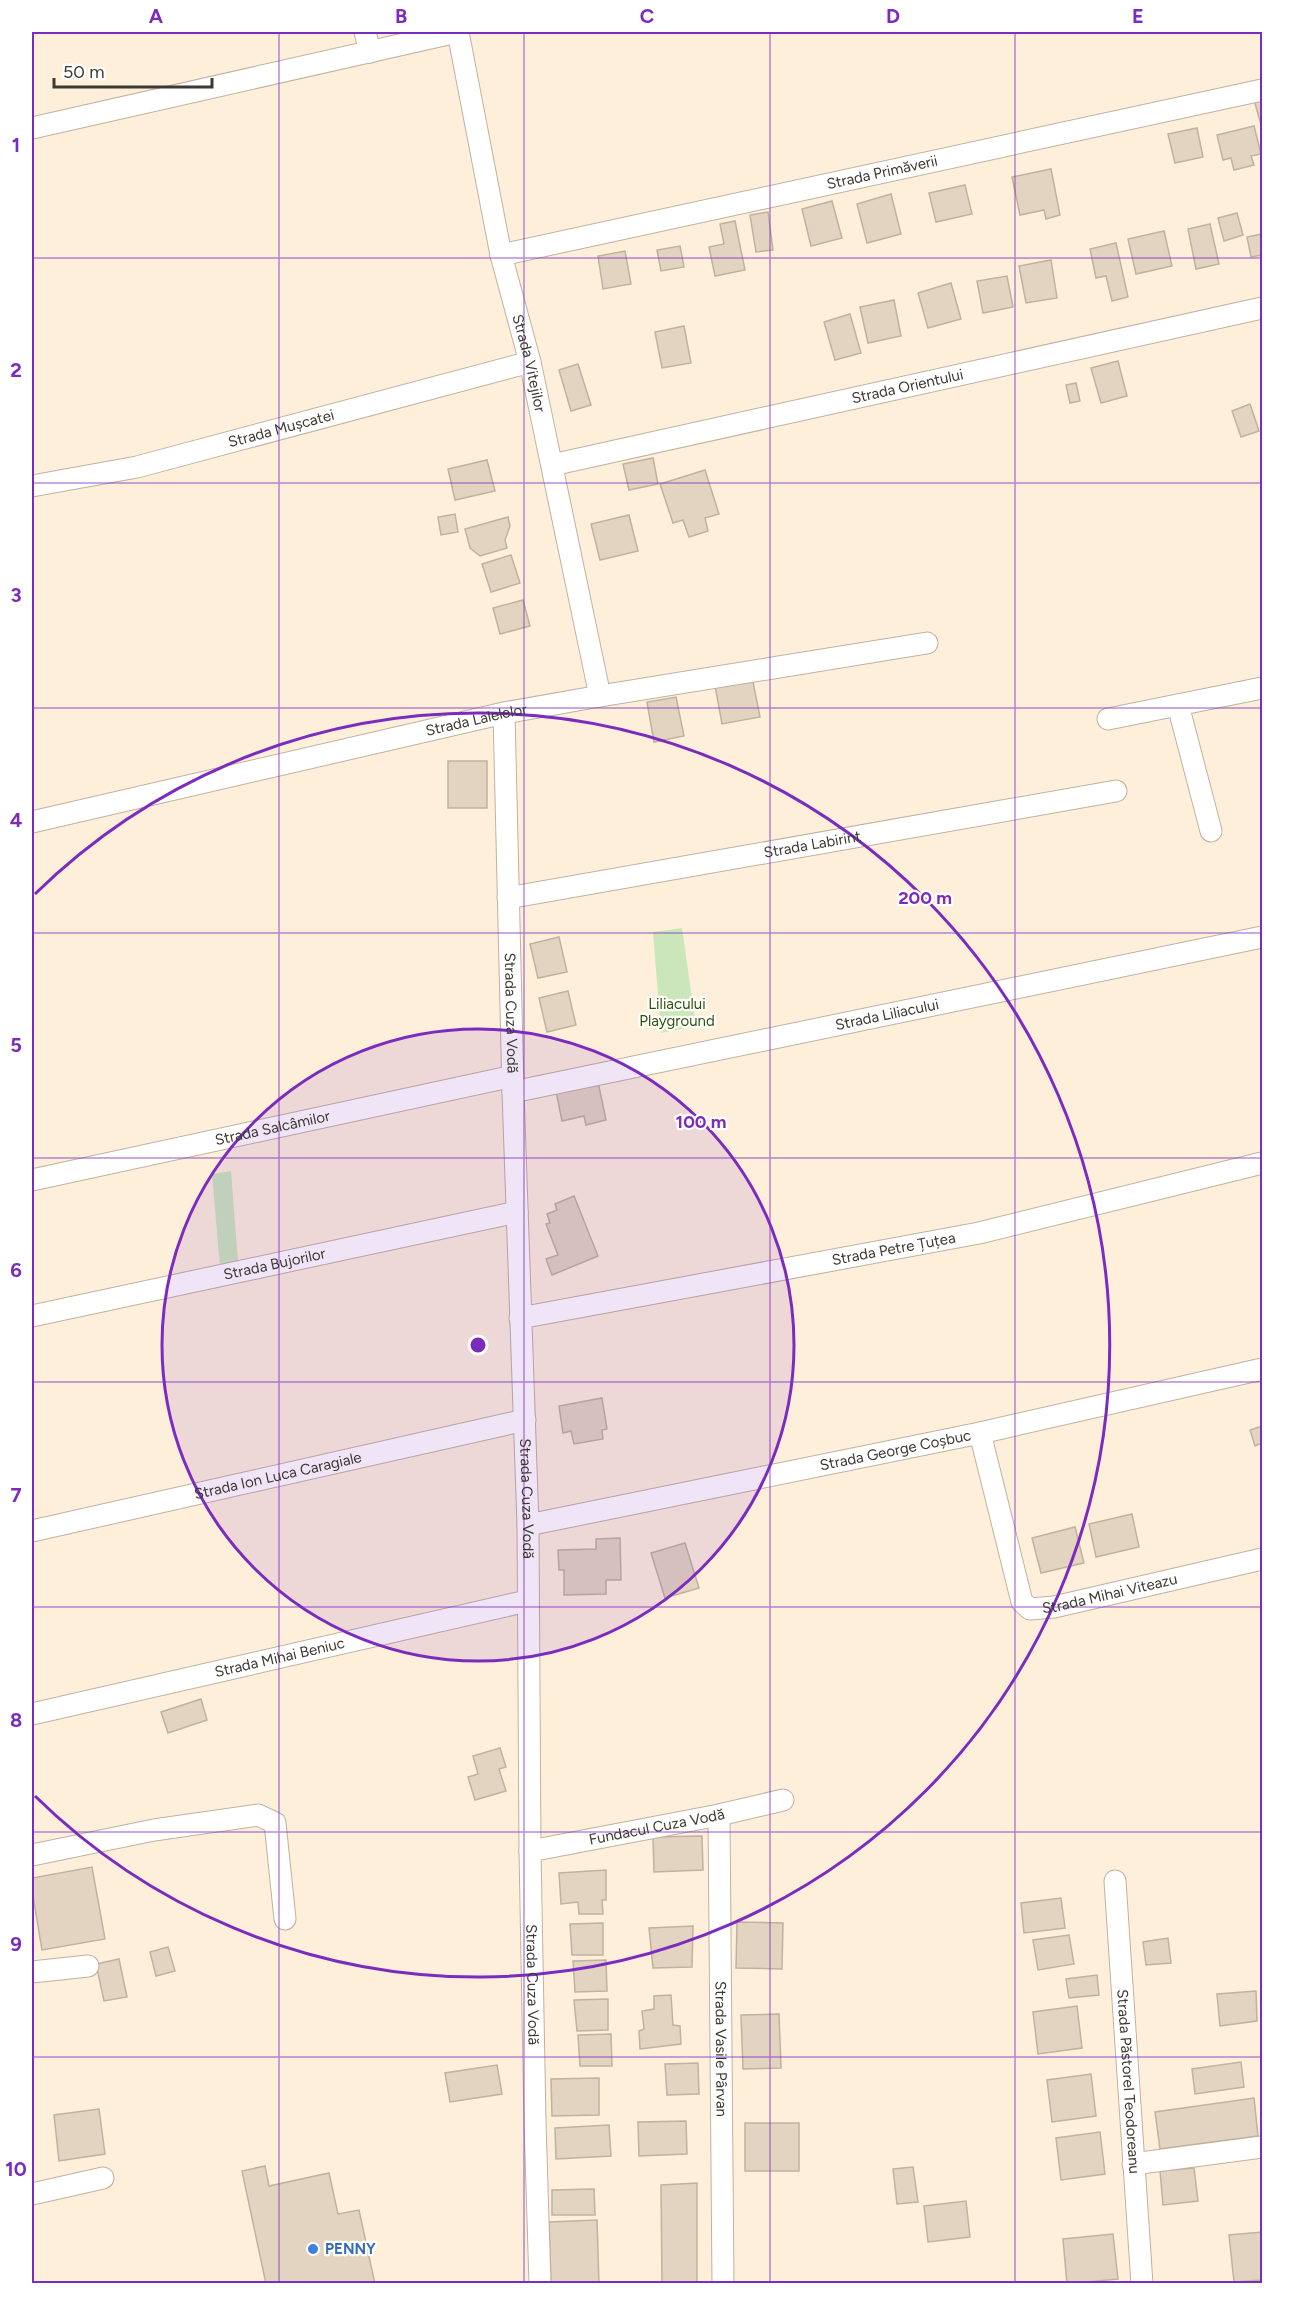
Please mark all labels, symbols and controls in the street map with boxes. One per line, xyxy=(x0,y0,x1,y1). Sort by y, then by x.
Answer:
text: A xyxy=(149,4,164,28)
text: B xyxy=(395,4,407,28)
text: C xyxy=(640,4,654,28)
text: D xyxy=(886,4,900,28)
text: E xyxy=(1132,4,1144,28)
scale bar xyxy=(54,51,212,89)
text: 50 m xyxy=(63,61,105,83)
text: 1 xyxy=(12,133,20,157)
street label: Strada Primăverii xyxy=(825,152,939,193)
street label: Strada Vitejilor xyxy=(508,312,549,414)
text: 2 xyxy=(10,358,22,382)
street label: Strada Orientului xyxy=(850,365,965,407)
street label: Strada Mușcatei xyxy=(226,406,336,451)
text: 3 xyxy=(10,583,22,607)
street label: Strada Lalelelor xyxy=(424,700,528,740)
text: 4 xyxy=(10,808,23,832)
street label: Strada Labirint xyxy=(762,827,863,862)
text: 200 m xyxy=(898,887,952,909)
street label: Strada Cuza Vodă xyxy=(501,952,522,1073)
park label: Liliacului Playground xyxy=(639,995,715,1030)
street label: Strada Liliacului xyxy=(834,995,940,1034)
text: 5 xyxy=(10,1033,22,1057)
street label: Strada Salcâmilor xyxy=(213,1107,332,1149)
text: 100 m xyxy=(676,1111,726,1133)
street label: Strada Petre Țuțea xyxy=(830,1229,957,1269)
street label: Strada Bujorilor xyxy=(222,1244,327,1284)
text: 6 xyxy=(10,1258,22,1282)
centre of rings xyxy=(468,1335,488,1355)
street label: Strada George Coșbuc xyxy=(818,1426,973,1474)
street label: Strada Cuza Vodă xyxy=(516,1438,537,1559)
street label: Strada Ion Luca Caragiale xyxy=(192,1448,363,1503)
text: 7 xyxy=(10,1483,22,1507)
street label: Strada Mihai Viteazu xyxy=(1041,1570,1179,1617)
street label: Strada Mihai Beniuc xyxy=(213,1634,346,1681)
text: 8 xyxy=(10,1708,22,1732)
street label: Fundacul Cuza Vodă xyxy=(587,1805,726,1849)
street label: Strada Cuza Vodă xyxy=(522,1924,543,2045)
text: 9 xyxy=(10,1932,22,1956)
street label: Strada Vasile Pârvan xyxy=(711,1981,731,2117)
street label: Strada Păstorel Teodoreanu xyxy=(1113,1989,1144,2174)
text: 10 xyxy=(5,2157,27,2181)
place label: PENNY xyxy=(325,2240,376,2258)
marker: PENNY xyxy=(306,2242,320,2256)

